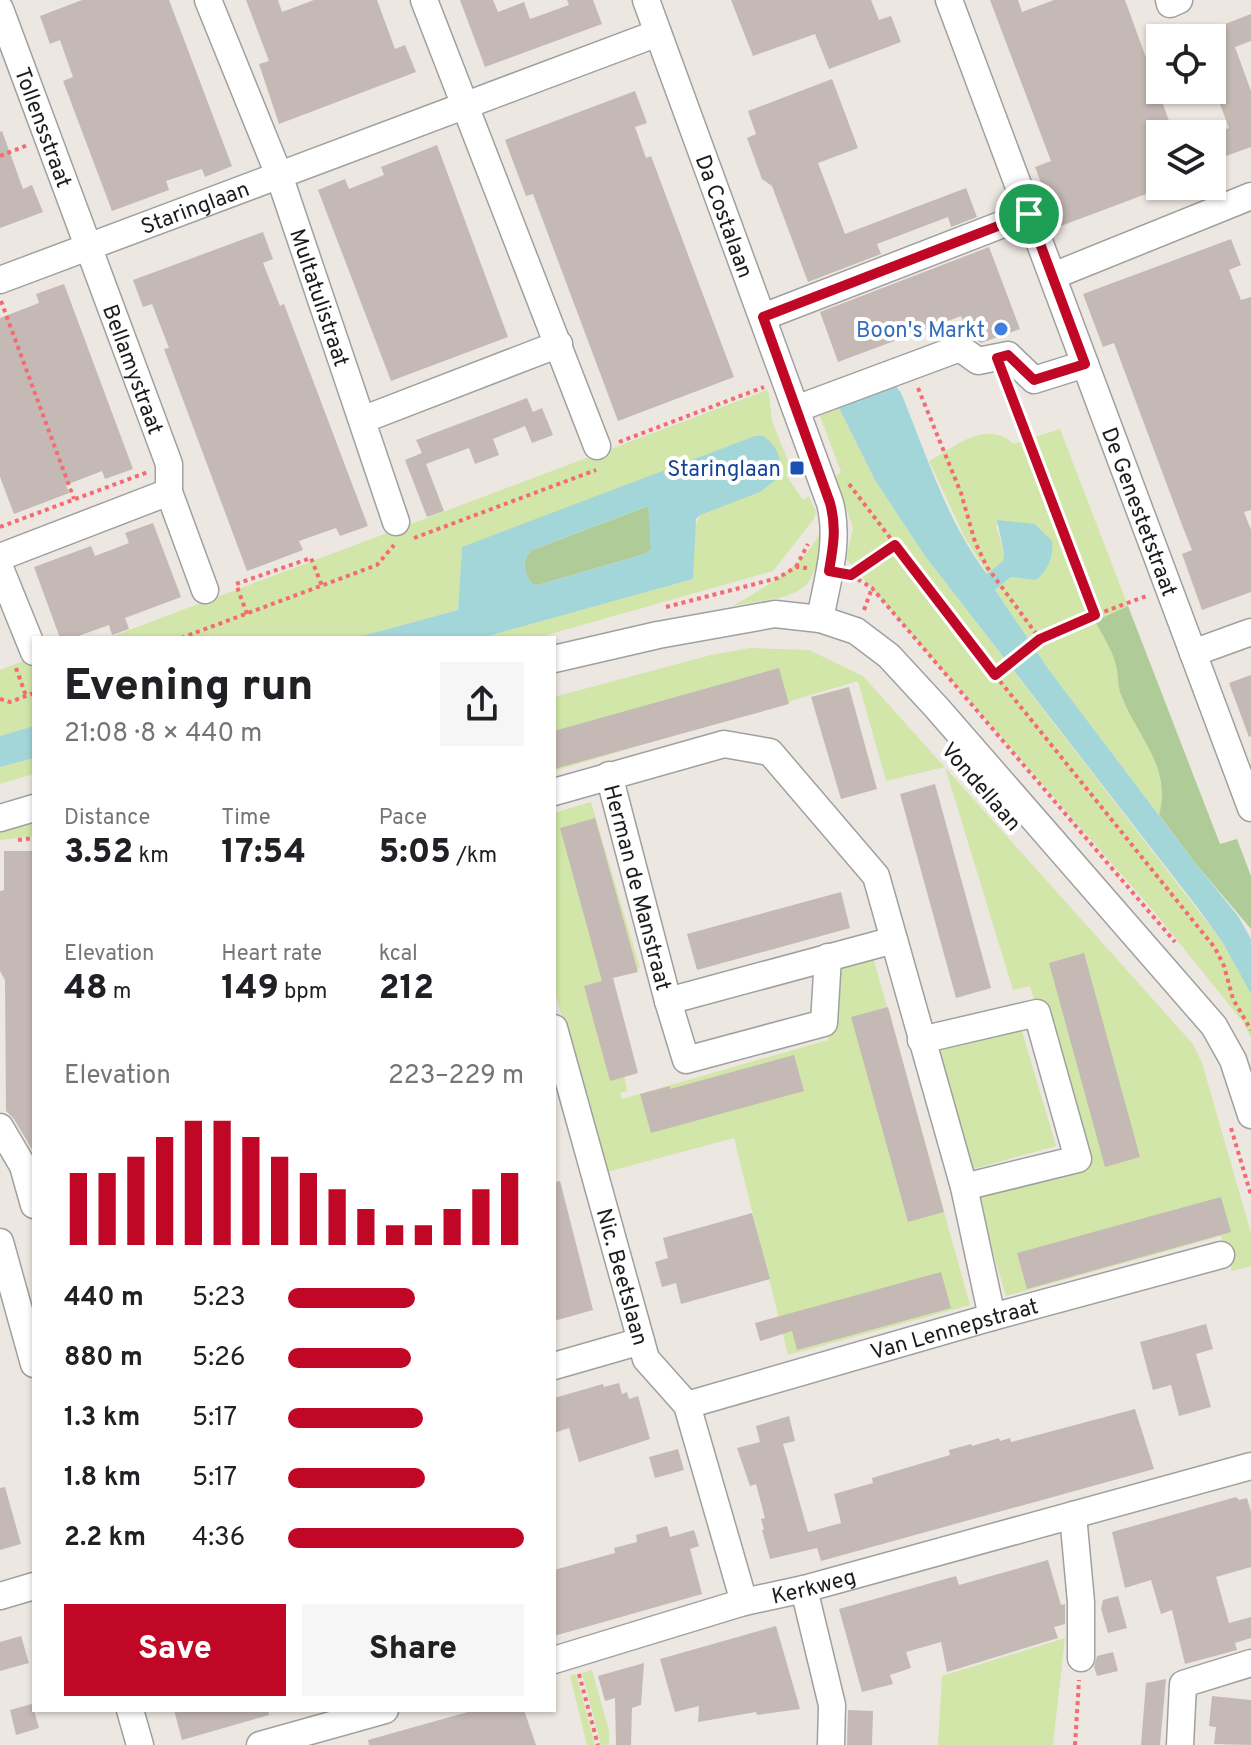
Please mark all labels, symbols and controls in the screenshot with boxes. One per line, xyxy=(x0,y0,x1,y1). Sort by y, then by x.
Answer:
map controls xyxy=(1146,24,1226,200)
button: locate xyxy=(1146,24,1226,104)
street label: Tollensstraat xyxy=(7,64,76,192)
button: layers xyxy=(1146,120,1226,200)
street label: Da Costalaan xyxy=(688,152,758,282)
street label: Staringlaan xyxy=(138,177,254,242)
pin xyxy=(995,180,1063,248)
icon: arrive xyxy=(1007,192,1051,236)
street label: Multatulistraat xyxy=(282,226,354,371)
street label: Bellamystraat xyxy=(95,301,168,439)
place label: Boon's Markt xyxy=(856,318,985,345)
marker: Boon's Markt xyxy=(992,320,1010,338)
street label: De Genestetstraat xyxy=(1094,424,1182,601)
place label: Staringlaan xyxy=(667,457,781,484)
marker: Staringlaan xyxy=(788,459,806,477)
text: Evening run xyxy=(64,660,313,716)
button: share xyxy=(440,662,524,746)
text: 21:08 · 8 × 440 m xyxy=(64,718,262,751)
street label: Vondellaan xyxy=(934,738,1026,838)
street label: Herman de Manstraat xyxy=(596,782,676,994)
text: Distance xyxy=(64,805,150,832)
text: Time xyxy=(221,805,271,832)
text: Pace xyxy=(379,805,427,832)
text: 3.52 xyxy=(64,832,133,875)
text: 17:54 xyxy=(221,832,306,875)
text: 5:05 xyxy=(379,832,451,875)
text: km xyxy=(133,843,169,870)
text: /km xyxy=(451,843,497,870)
text: Elevation xyxy=(64,941,154,968)
text: Heart rate xyxy=(221,941,322,968)
text: kcal xyxy=(379,941,418,968)
text: 48 xyxy=(64,968,108,1011)
text: 149 xyxy=(221,968,279,1011)
text: 212 xyxy=(379,968,434,1011)
text: m xyxy=(108,979,132,1006)
text: bpm xyxy=(279,979,327,1006)
text: Elevation xyxy=(64,1060,171,1093)
text: 223–229 m xyxy=(388,1060,524,1093)
street label: Nic. Beetslaan xyxy=(589,1206,653,1349)
text: 440 m xyxy=(64,1282,144,1315)
text: 5:23 xyxy=(192,1282,246,1315)
street label: Van Lennepstraat xyxy=(868,1294,1042,1367)
text: 880 m xyxy=(64,1342,143,1375)
text: 5:26 xyxy=(192,1342,245,1375)
text: 1.3 km xyxy=(64,1402,140,1435)
text: 5:17 xyxy=(192,1402,237,1435)
text: 1.8 km xyxy=(64,1462,141,1495)
text: 5:17 xyxy=(192,1462,237,1495)
text: 2.2 km xyxy=(64,1522,146,1555)
text: 4:36 xyxy=(192,1522,245,1555)
street label: Kerkweg xyxy=(769,1564,859,1612)
button: Save xyxy=(64,1604,286,1696)
button: Share xyxy=(302,1604,524,1696)

